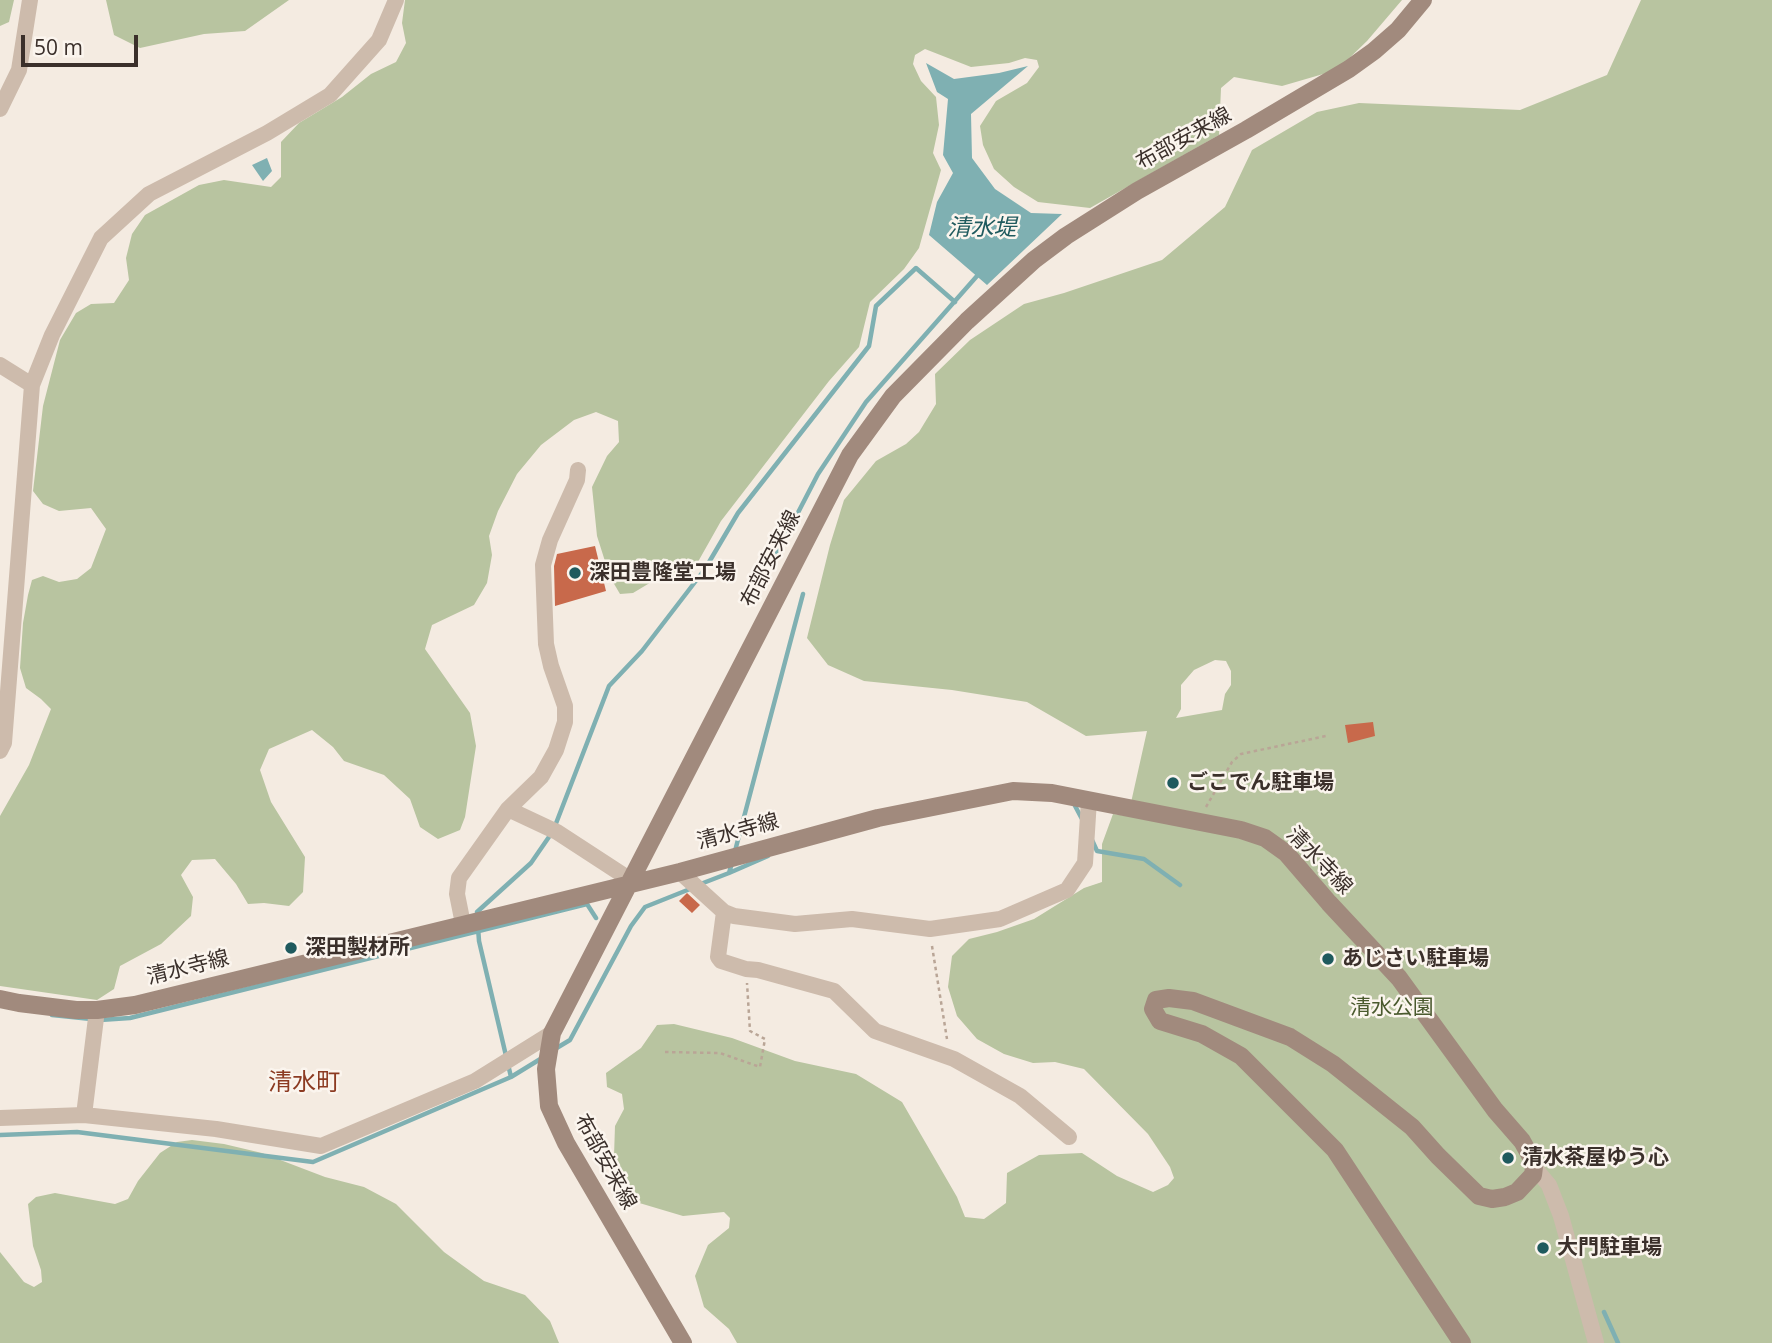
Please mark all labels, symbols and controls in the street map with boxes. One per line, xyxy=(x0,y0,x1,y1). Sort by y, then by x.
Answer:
scale bar xyxy=(24,21,142,65)
text: 50 m xyxy=(34,33,83,61)
street label: 布部安来線 xyxy=(1132,103,1236,175)
water label: 清水堤 xyxy=(948,214,1016,242)
street label: 布部安来線 xyxy=(736,507,806,611)
place label: 深田豊隆堂工場 xyxy=(589,560,736,586)
marker: 深田豊隆堂工場 xyxy=(567,565,583,581)
place label: ごこでん駐車場 xyxy=(1187,770,1334,796)
marker: ごこでん駐車場 xyxy=(1165,775,1181,791)
street label: 清水寺線 xyxy=(694,809,782,855)
street label: 清水寺線 xyxy=(1281,822,1357,900)
place label: 深田製材所 xyxy=(305,935,410,961)
marker: 深田製材所 xyxy=(283,940,299,956)
street label: 清水寺線 xyxy=(144,946,232,990)
place label: あじさい駐車場 xyxy=(1342,946,1489,972)
marker: あじさい駐車場 xyxy=(1320,951,1336,967)
park label: 清水公園 xyxy=(1350,995,1434,1021)
district label: 清水町 xyxy=(268,1069,340,1097)
street label: 布部安来線 xyxy=(569,1110,641,1214)
place label: 清水茶屋ゆう心 xyxy=(1522,1145,1669,1171)
marker: 清水茶屋ゆう心 xyxy=(1500,1150,1516,1166)
place label: 大門駐車場 xyxy=(1557,1235,1662,1261)
marker: 大門駐車場 xyxy=(1535,1240,1551,1256)

